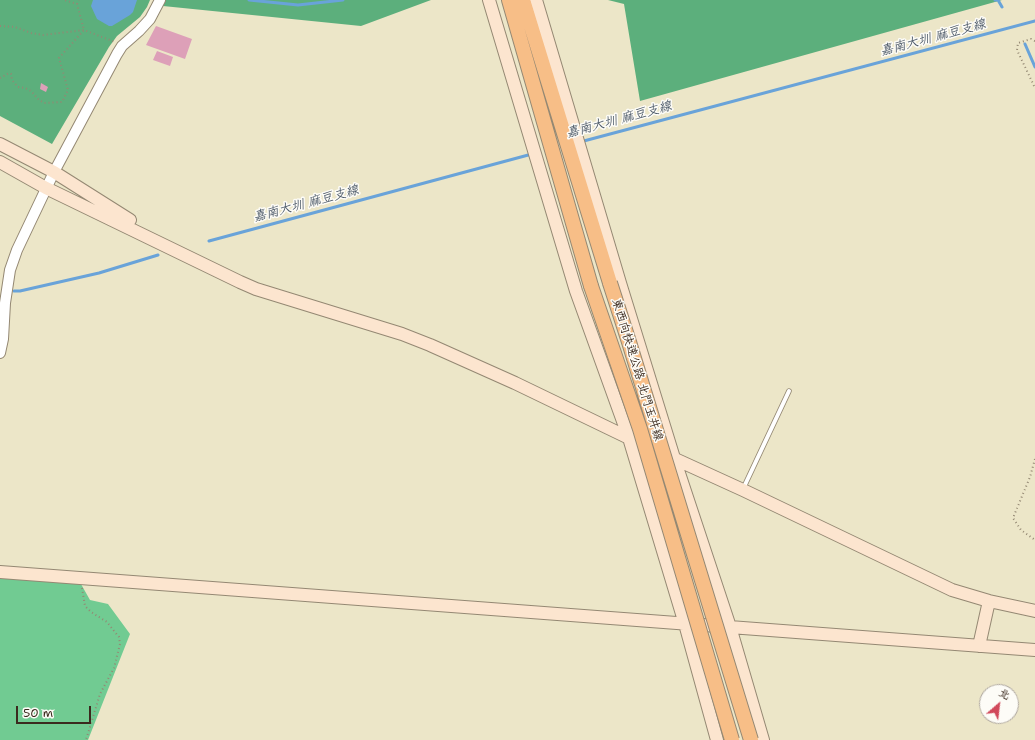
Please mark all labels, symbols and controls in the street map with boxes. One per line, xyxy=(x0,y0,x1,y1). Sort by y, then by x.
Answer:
water label: 嘉南大圳 麻豆支線 xyxy=(879,16,987,60)
water label: 嘉南大圳 麻豆支線 xyxy=(565,98,673,142)
water label: 嘉南大圳 麻豆支線 xyxy=(252,182,360,226)
street label: 東西向快速公路 北門玉井線 xyxy=(608,297,666,443)
north arrow xyxy=(979,684,1019,724)
text: 北 xyxy=(996,685,1013,703)
scale bar xyxy=(18,698,93,724)
text: 50 m xyxy=(23,705,53,721)

